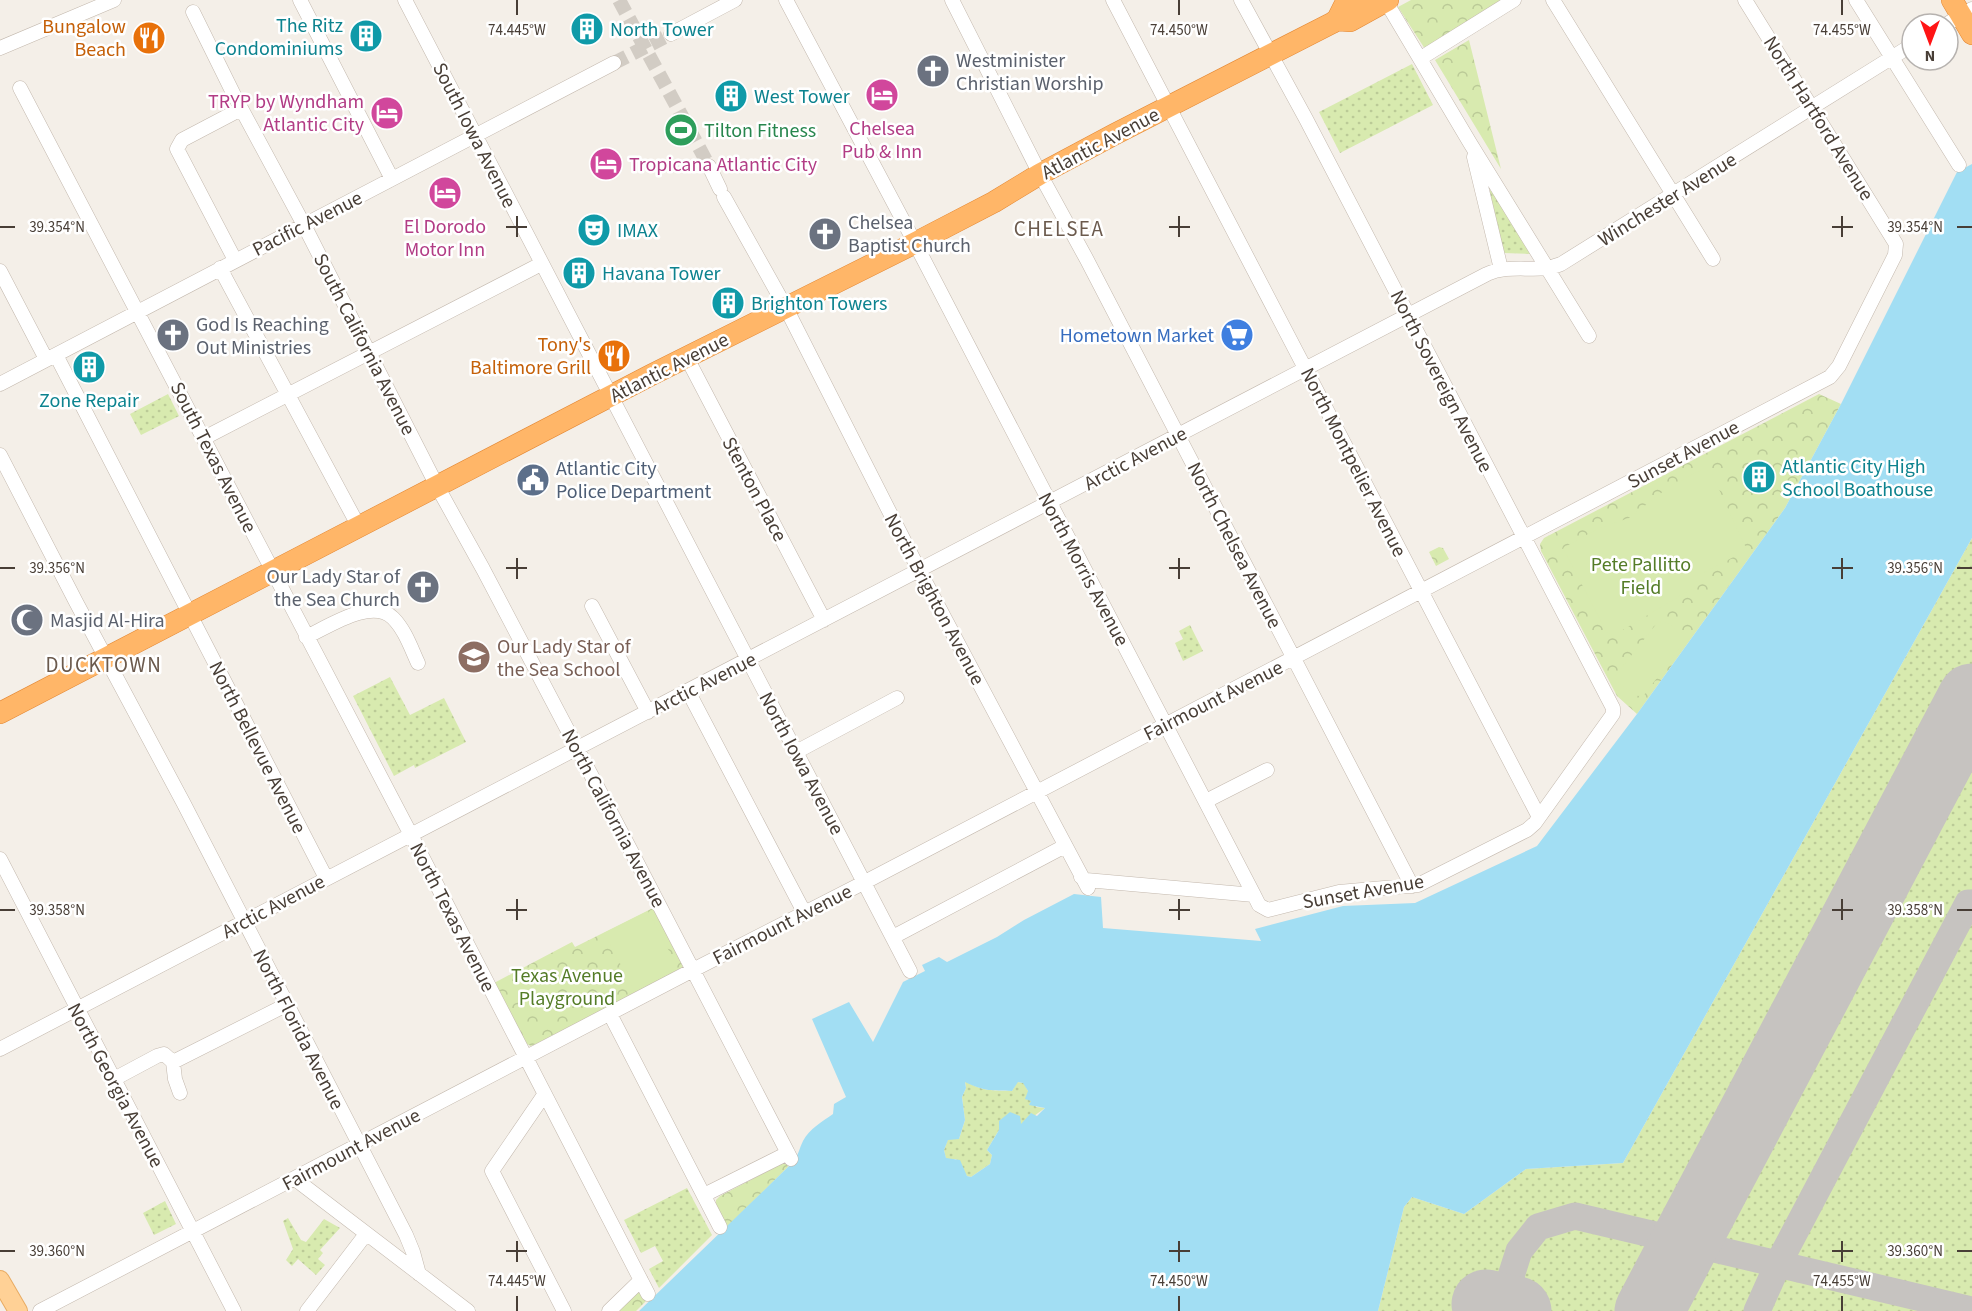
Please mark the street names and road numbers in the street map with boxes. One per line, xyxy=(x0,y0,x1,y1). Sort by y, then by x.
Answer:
street label: North Hartford Avenue xyxy=(1756,31,1880,206)
street label: South Iowa Avenue xyxy=(425,58,523,213)
street label: Atlantic Avenue xyxy=(1037,101,1164,187)
street label: Winchester Avenue xyxy=(1593,146,1742,254)
street label: Pacific Avenue xyxy=(248,184,367,264)
street label: South California Avenue xyxy=(306,249,422,440)
street label: North Sovereign Avenue xyxy=(1383,285,1499,478)
street label: Atlantic Avenue xyxy=(605,326,734,410)
street label: North Montpelier Avenue xyxy=(1293,363,1413,562)
street label: South Texas Avenue xyxy=(163,377,263,538)
street label: Sunset Avenue xyxy=(1623,414,1744,496)
street label: Arctic Avenue xyxy=(1079,420,1192,498)
street label: Stenton Place xyxy=(715,432,793,547)
street label: North Chelsea Avenue xyxy=(1180,457,1288,634)
street label: North Morris Avenue xyxy=(1031,488,1136,651)
street label: North Brighton Avenue xyxy=(877,509,991,690)
street label: Arctic Avenue xyxy=(648,646,761,722)
street label: Fairmount Avenue xyxy=(1139,654,1288,748)
street label: North Bellevue Avenue xyxy=(201,656,313,839)
street label: North Iowa Avenue xyxy=(752,687,851,840)
street label: North California Avenue xyxy=(554,724,672,913)
street label: North Texas Avenue xyxy=(402,838,502,997)
street label: Arctic Avenue xyxy=(217,868,330,946)
street label: Sunset Avenue xyxy=(1300,868,1426,916)
street label: Fairmount Avenue xyxy=(708,878,857,972)
street label: North Florida Avenue xyxy=(245,944,351,1115)
street label: North Georgia Avenue xyxy=(60,998,170,1173)
street label: Fairmount Avenue xyxy=(277,1102,426,1198)

